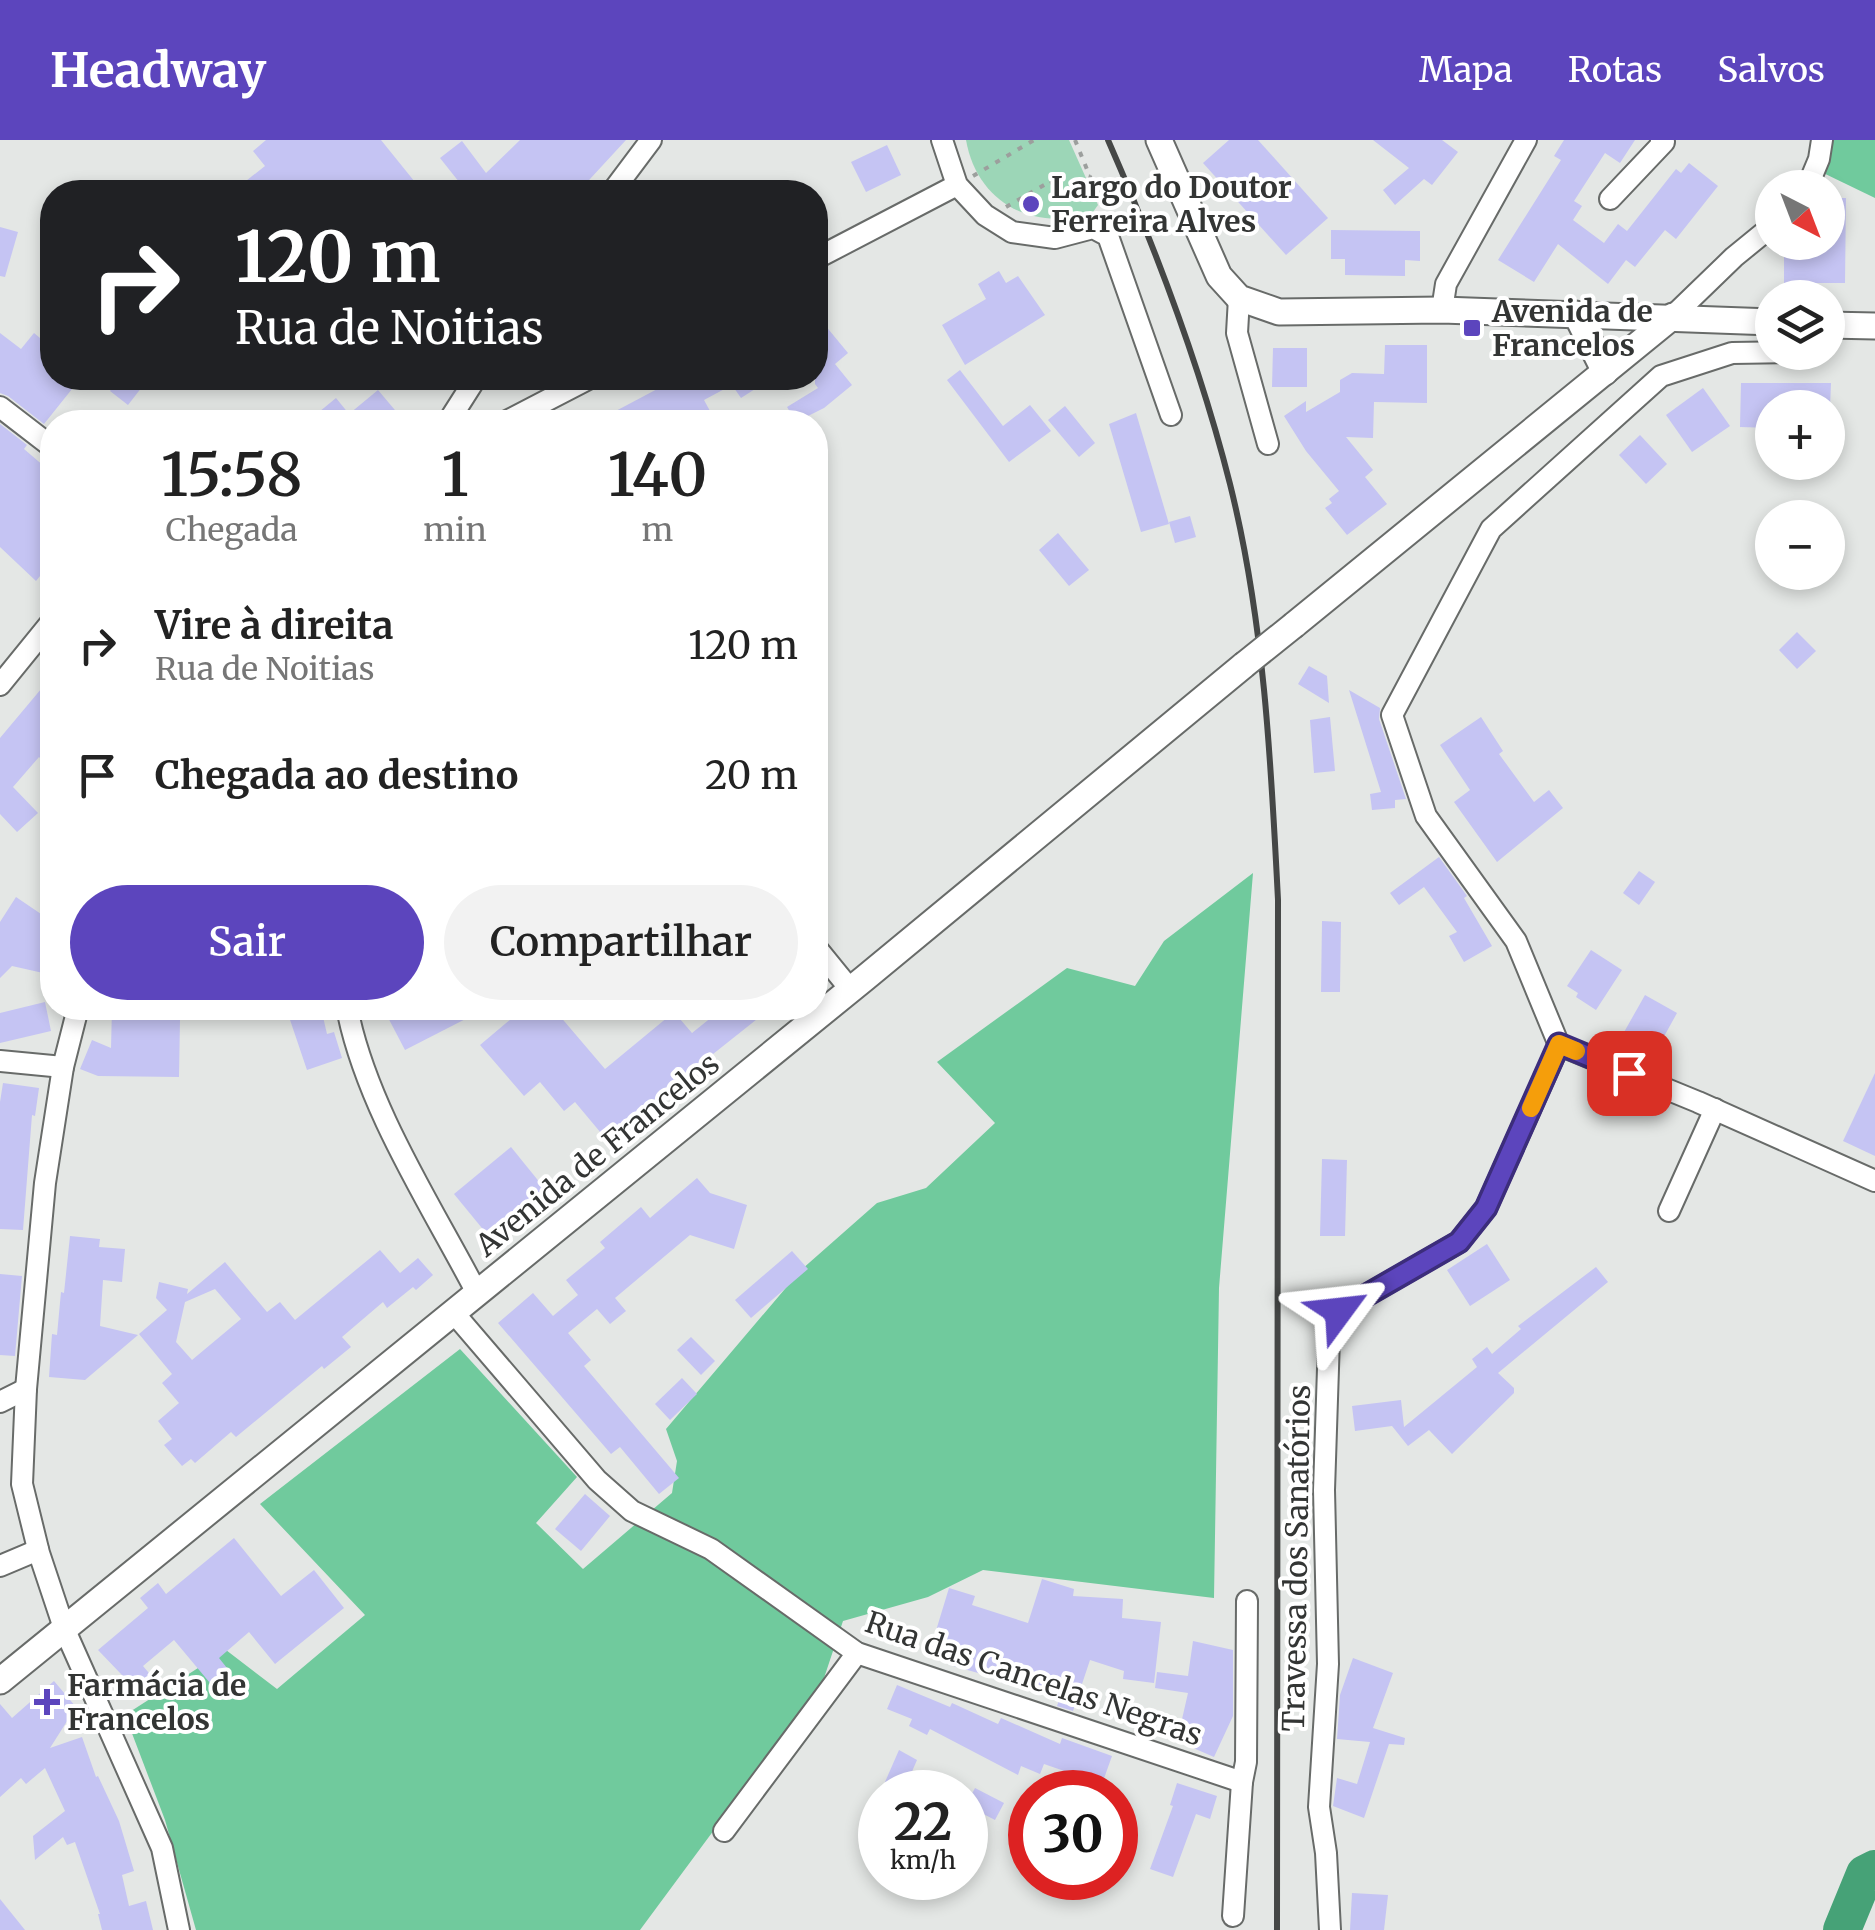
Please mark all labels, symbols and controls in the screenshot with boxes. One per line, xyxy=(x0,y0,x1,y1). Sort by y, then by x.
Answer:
text: Headway xyxy=(50,40,266,100)
text: Mapa xyxy=(1419,48,1513,92)
text: Rotas xyxy=(1568,48,1662,92)
text: Salvos xyxy=(1717,48,1825,92)
place label: Largo do Doutor Ferreira Alves xyxy=(1051,168,1292,240)
north arrow xyxy=(1755,170,1845,260)
map controls xyxy=(1755,170,1845,590)
marker: Largo do Doutor Ferreira Alves xyxy=(1020,193,1042,215)
text: 120 m xyxy=(235,213,440,301)
icon: right xyxy=(70,220,200,350)
button: layers xyxy=(1755,280,1845,370)
place label: Avenida de Francelos xyxy=(1491,292,1653,364)
text: Rua de Noitias xyxy=(235,300,544,356)
marker: Avenida de Francelos xyxy=(1461,317,1483,339)
button: + xyxy=(1755,390,1845,480)
text: 15:58 xyxy=(161,437,303,512)
text: 1 xyxy=(441,437,469,512)
text: 140 xyxy=(607,437,707,512)
button: − xyxy=(1755,500,1845,590)
text: Chegada xyxy=(166,510,298,550)
text: min xyxy=(423,510,487,550)
text: m xyxy=(641,510,673,550)
text: Vire à direita xyxy=(155,602,393,649)
icon: right xyxy=(70,618,125,673)
text: 120 m xyxy=(688,622,798,669)
text: Rua de Noitias xyxy=(155,649,374,689)
icon: arrive xyxy=(70,748,125,803)
text: Chegada ao destino xyxy=(155,752,518,799)
text: 20 m xyxy=(705,752,798,799)
button: Sair xyxy=(70,885,424,1000)
button: Compartilhar xyxy=(444,885,798,1000)
pin xyxy=(1587,1031,1672,1116)
street label: Avenida de Francelos xyxy=(467,1044,726,1265)
icon: arrive xyxy=(1602,1046,1657,1101)
position arrow xyxy=(1287,1259,1391,1363)
street label: Travessa dos Sanatórios xyxy=(1274,1384,1318,1732)
street label: Rua das Cancelas Negras xyxy=(861,1602,1207,1754)
place label: Farmácia de Francelos xyxy=(67,1666,246,1738)
marker: Farmácia de Francelos xyxy=(36,1691,58,1713)
speed limit sign: 30 xyxy=(1008,1770,1138,1900)
text: 22 xyxy=(894,1791,952,1854)
text: km/h xyxy=(890,1844,956,1876)

